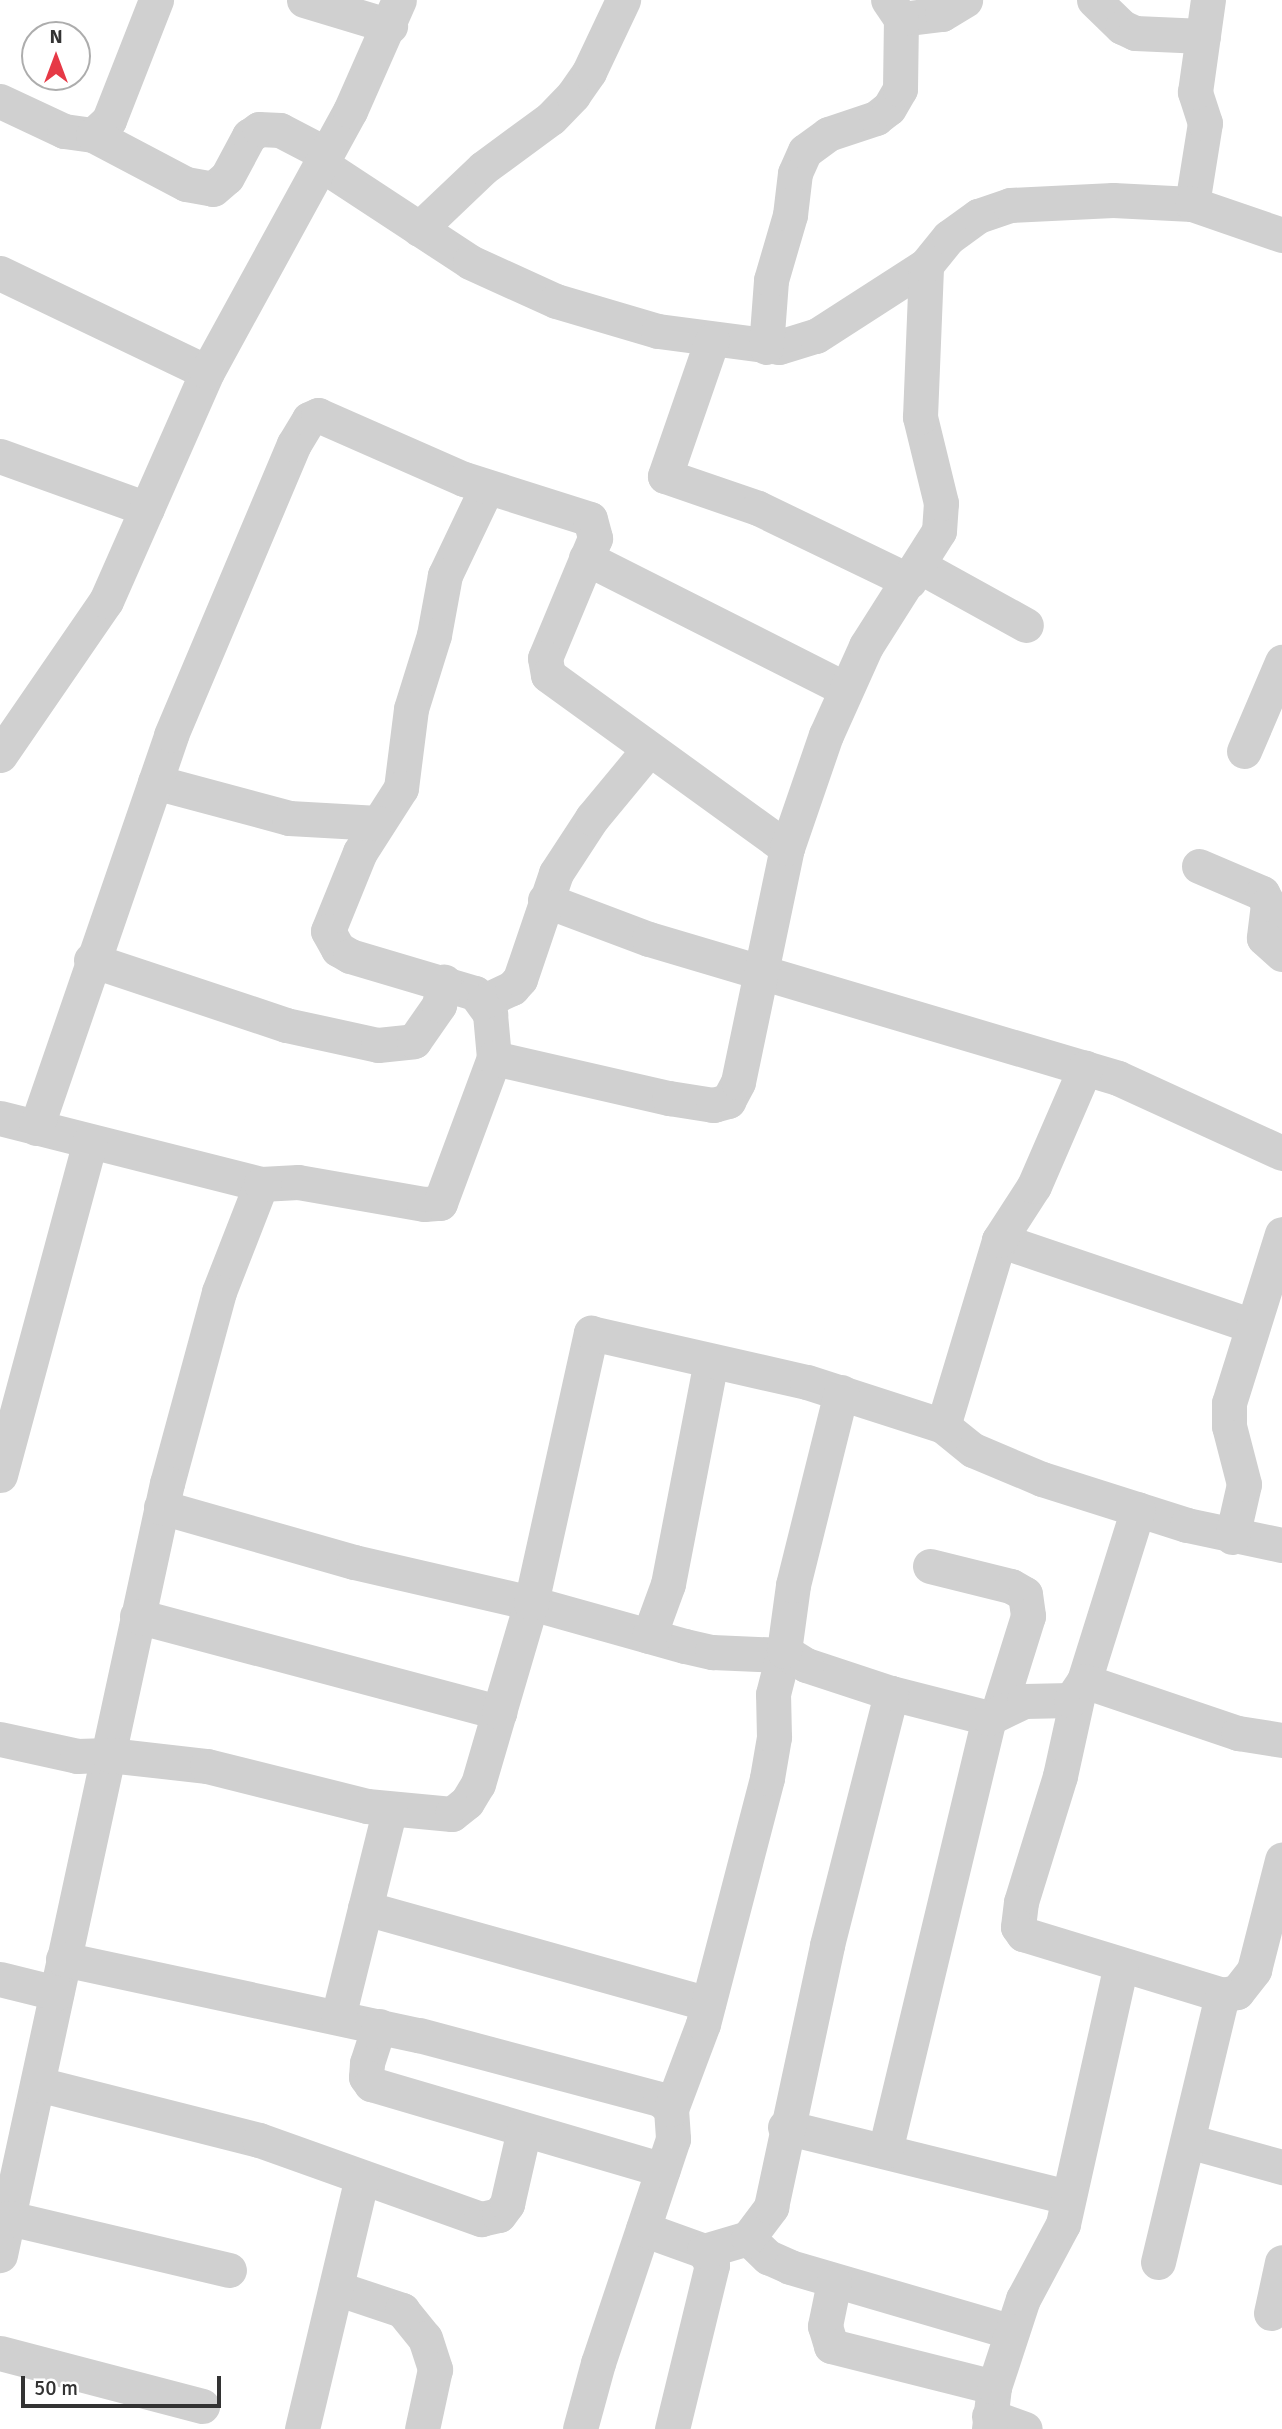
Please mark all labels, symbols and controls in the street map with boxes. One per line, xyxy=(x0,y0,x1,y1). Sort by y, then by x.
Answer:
north arrow xyxy=(21,21,91,91)
text: N xyxy=(49,25,63,49)
scale bar xyxy=(24,2362,224,2406)
text: 50 m xyxy=(34,2375,78,2401)

